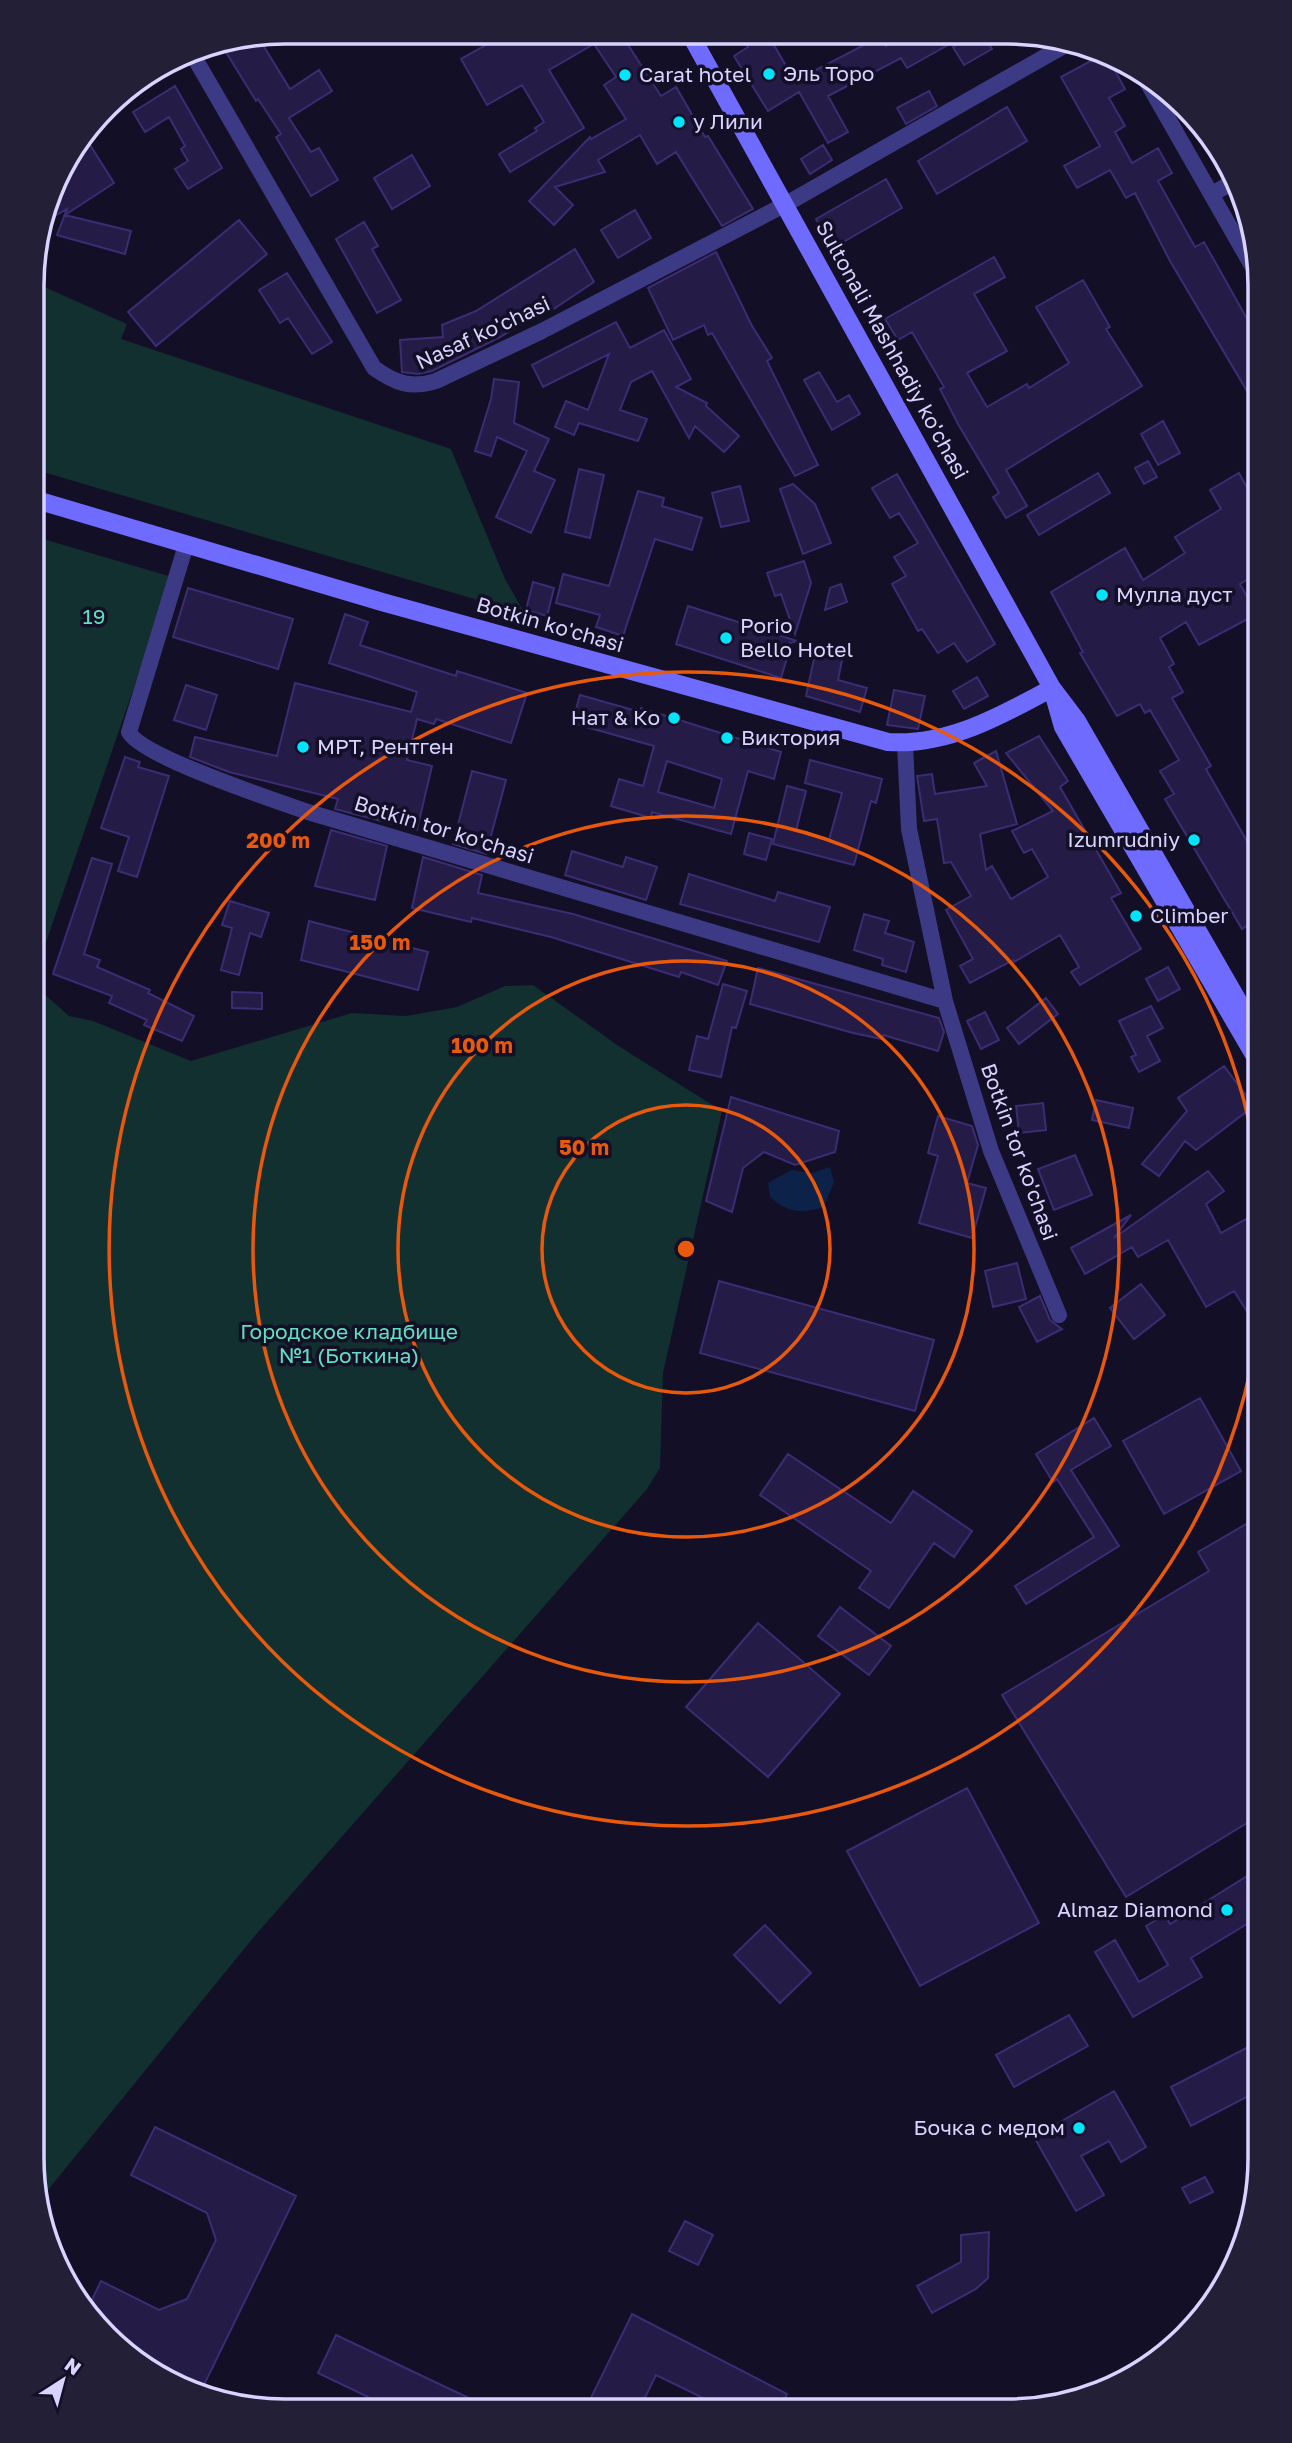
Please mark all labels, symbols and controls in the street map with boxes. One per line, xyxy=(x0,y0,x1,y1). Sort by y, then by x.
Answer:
place label: Эль Торо xyxy=(783,60,874,86)
place label: Carat hotel xyxy=(639,61,751,87)
marker: Эль Торо xyxy=(761,66,777,82)
marker: Carat hotel xyxy=(617,67,633,83)
place label: у Лили xyxy=(693,108,763,134)
marker: у Лили xyxy=(671,114,687,130)
street label: Sultonali Mashhadiy ko'chasi xyxy=(811,216,975,483)
street label: Nasaf ko'chasi xyxy=(411,290,554,375)
place label: Мулла дуст xyxy=(1116,581,1233,607)
marker: Мулла дуст xyxy=(1094,587,1110,603)
street label: Botkin ko'chasi xyxy=(474,591,627,657)
park label: 19 xyxy=(83,603,105,629)
place label: Porio Bello Hotel xyxy=(740,612,853,662)
marker: Porio Bello Hotel xyxy=(718,630,734,646)
place label: Нат & Ко xyxy=(571,704,660,730)
marker: Нат & Ко xyxy=(666,710,682,726)
place label: Виктория xyxy=(741,724,840,750)
marker: Виктория xyxy=(719,730,735,746)
place label: МРТ, Рентген xyxy=(317,733,454,759)
marker: МРТ, Рентген xyxy=(295,739,311,755)
street label: Botkin tor ko'chasi xyxy=(351,789,537,869)
place label: Izumrudniy xyxy=(1067,826,1180,852)
text: 200 m xyxy=(246,827,310,853)
marker: Izumrudniy xyxy=(1186,832,1202,848)
place label: Climber xyxy=(1150,902,1229,928)
marker: Climber xyxy=(1128,908,1144,924)
text: 150 m xyxy=(350,929,410,955)
text: 100 m xyxy=(451,1032,513,1058)
street label: Botkin tor ko'chasi xyxy=(976,1060,1064,1244)
text: 50 m xyxy=(559,1134,609,1160)
centre of rings xyxy=(674,1237,698,1261)
park label: Городское кладбище №1 (Боткина) xyxy=(240,1318,458,1368)
place label: Almaz Diamond xyxy=(1057,1896,1213,1922)
marker: Almaz Diamond xyxy=(1219,1902,1235,1918)
place label: Бочка с медом xyxy=(914,2114,1065,2140)
marker: Бочка с медом xyxy=(1071,2120,1087,2136)
north arrow xyxy=(28,2345,98,2415)
text: N xyxy=(61,2352,86,2379)

